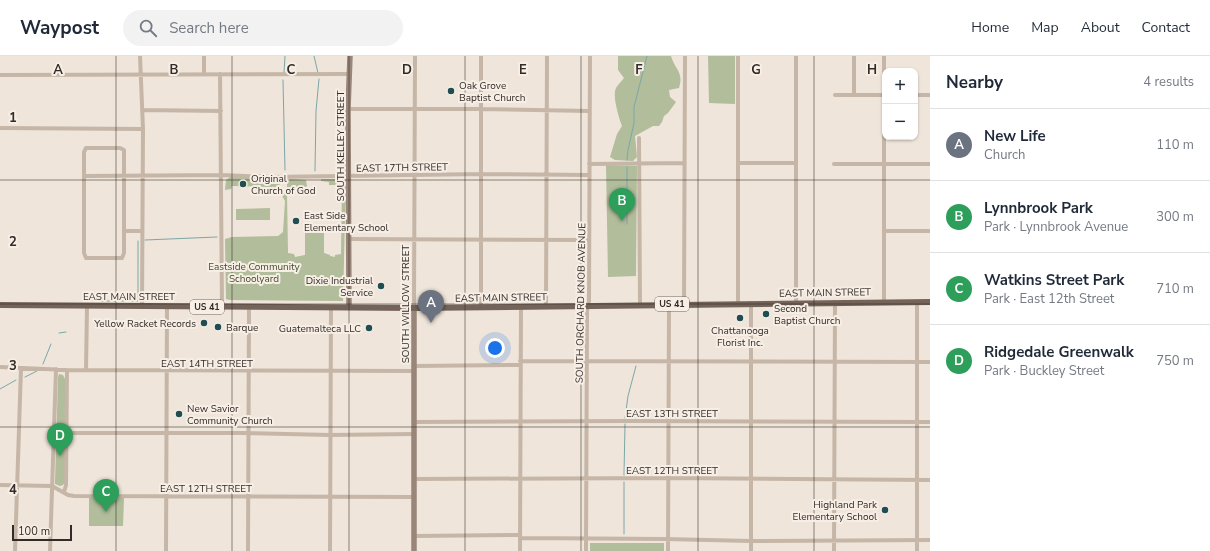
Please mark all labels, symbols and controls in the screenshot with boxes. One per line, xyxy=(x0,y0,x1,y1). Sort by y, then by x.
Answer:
search box xyxy=(123,10,403,46)
text: Waypost xyxy=(20,15,99,41)
icon: search xyxy=(137,17,159,39)
text: Search here xyxy=(169,18,249,38)
text: Home xyxy=(971,18,1009,37)
text: Map xyxy=(1031,18,1059,37)
text: About xyxy=(1081,18,1120,37)
text: Contact xyxy=(1142,18,1190,37)
text: A xyxy=(53,61,63,79)
text: B xyxy=(170,61,179,79)
text: C xyxy=(287,61,296,79)
text: D xyxy=(402,61,412,79)
text: E xyxy=(519,61,527,79)
text: F xyxy=(635,61,643,79)
text: G xyxy=(751,61,761,79)
text: H xyxy=(867,61,877,79)
map controls xyxy=(882,68,918,140)
button: + xyxy=(882,68,918,104)
text: Nearby xyxy=(946,71,1003,94)
text: 4 results xyxy=(1143,73,1194,91)
place label: Oak Grove Baptist Church xyxy=(459,79,525,105)
marker: Oak Grove Baptist Church xyxy=(446,86,456,96)
street label: SOUTH KELLEY STREET xyxy=(334,91,348,201)
button: − xyxy=(882,104,918,140)
text: 1 xyxy=(9,109,17,127)
text: New Life xyxy=(984,126,1046,146)
text: A xyxy=(954,136,964,154)
text: 110 m xyxy=(1156,136,1194,154)
text: Church xyxy=(984,146,1025,164)
street label: EAST 17TH STREET xyxy=(356,160,448,176)
place label: Original Church of God xyxy=(251,172,316,198)
marker: Original Church of God xyxy=(238,179,248,189)
pin: B xyxy=(609,188,635,221)
text: Lynnbrook Park xyxy=(984,198,1093,218)
text: B xyxy=(955,208,963,226)
text: 300 m xyxy=(1156,208,1194,226)
place label: East Side Elementary School xyxy=(304,209,389,235)
marker: East Side Elementary School xyxy=(291,216,301,226)
text: Park · Lynnbrook Avenue xyxy=(984,218,1128,236)
street label: SOUTH ORCHARD KNOB AVENUE xyxy=(573,222,589,383)
text: 2 xyxy=(9,233,17,251)
street label: SOUTH WILLOW STREET xyxy=(399,245,413,363)
park label: Eastside Community Schoolyard xyxy=(208,260,301,286)
text: Watkins Street Park xyxy=(984,270,1124,290)
place label: Dixie Industrial Service xyxy=(306,274,373,300)
text: C xyxy=(955,280,963,298)
text: 710 m xyxy=(1156,280,1194,298)
marker: Dixie Industrial Service xyxy=(376,281,386,291)
street label: EAST MAIN STREET xyxy=(779,285,871,301)
street label: EAST MAIN STREET xyxy=(83,290,175,304)
pin: A xyxy=(418,290,444,323)
street label: EAST MAIN STREET xyxy=(455,290,547,306)
text: Park · East 12th Street xyxy=(984,290,1114,308)
road number: US 41 xyxy=(655,297,689,311)
road number: US 41 xyxy=(190,300,224,314)
place label: Second Baptist Church xyxy=(774,302,840,328)
marker: Second Baptist Church xyxy=(761,309,771,319)
marker: Chattanooga Florist Inc. xyxy=(735,313,745,323)
place label: Yellow Racket Records xyxy=(93,317,196,331)
marker: Yellow Racket Records xyxy=(199,318,209,328)
place label: Barque xyxy=(226,321,258,335)
marker: Barque xyxy=(213,322,223,332)
place label: Guatemalteca LLC xyxy=(279,322,361,336)
marker: Guatemalteca LLC xyxy=(364,323,374,333)
place label: Chattanooga Florist Inc. xyxy=(711,324,769,350)
your location xyxy=(485,338,505,358)
text: Ridgedale Greenwalk xyxy=(984,342,1134,362)
text: D xyxy=(954,352,964,370)
text: 750 m xyxy=(1156,352,1194,370)
text: 3 xyxy=(9,357,17,375)
street label: EAST 14TH STREET xyxy=(161,357,253,371)
text: Park · Buckley Street xyxy=(984,362,1104,380)
place label: New Savior Community Church xyxy=(187,402,273,428)
street label: EAST 13TH STREET xyxy=(626,407,718,421)
marker: New Savior Community Church xyxy=(174,409,184,419)
pin: D xyxy=(47,423,73,456)
street label: EAST 12TH STREET xyxy=(626,464,718,478)
pin: C xyxy=(93,479,119,512)
text: 4 xyxy=(9,481,17,499)
street label: EAST 12TH STREET xyxy=(160,482,252,496)
place label: Highland Park Elementary School xyxy=(792,498,878,524)
marker: Highland Park Elementary School xyxy=(880,505,890,515)
scale bar xyxy=(12,523,72,542)
text: 100 m xyxy=(18,524,50,539)

